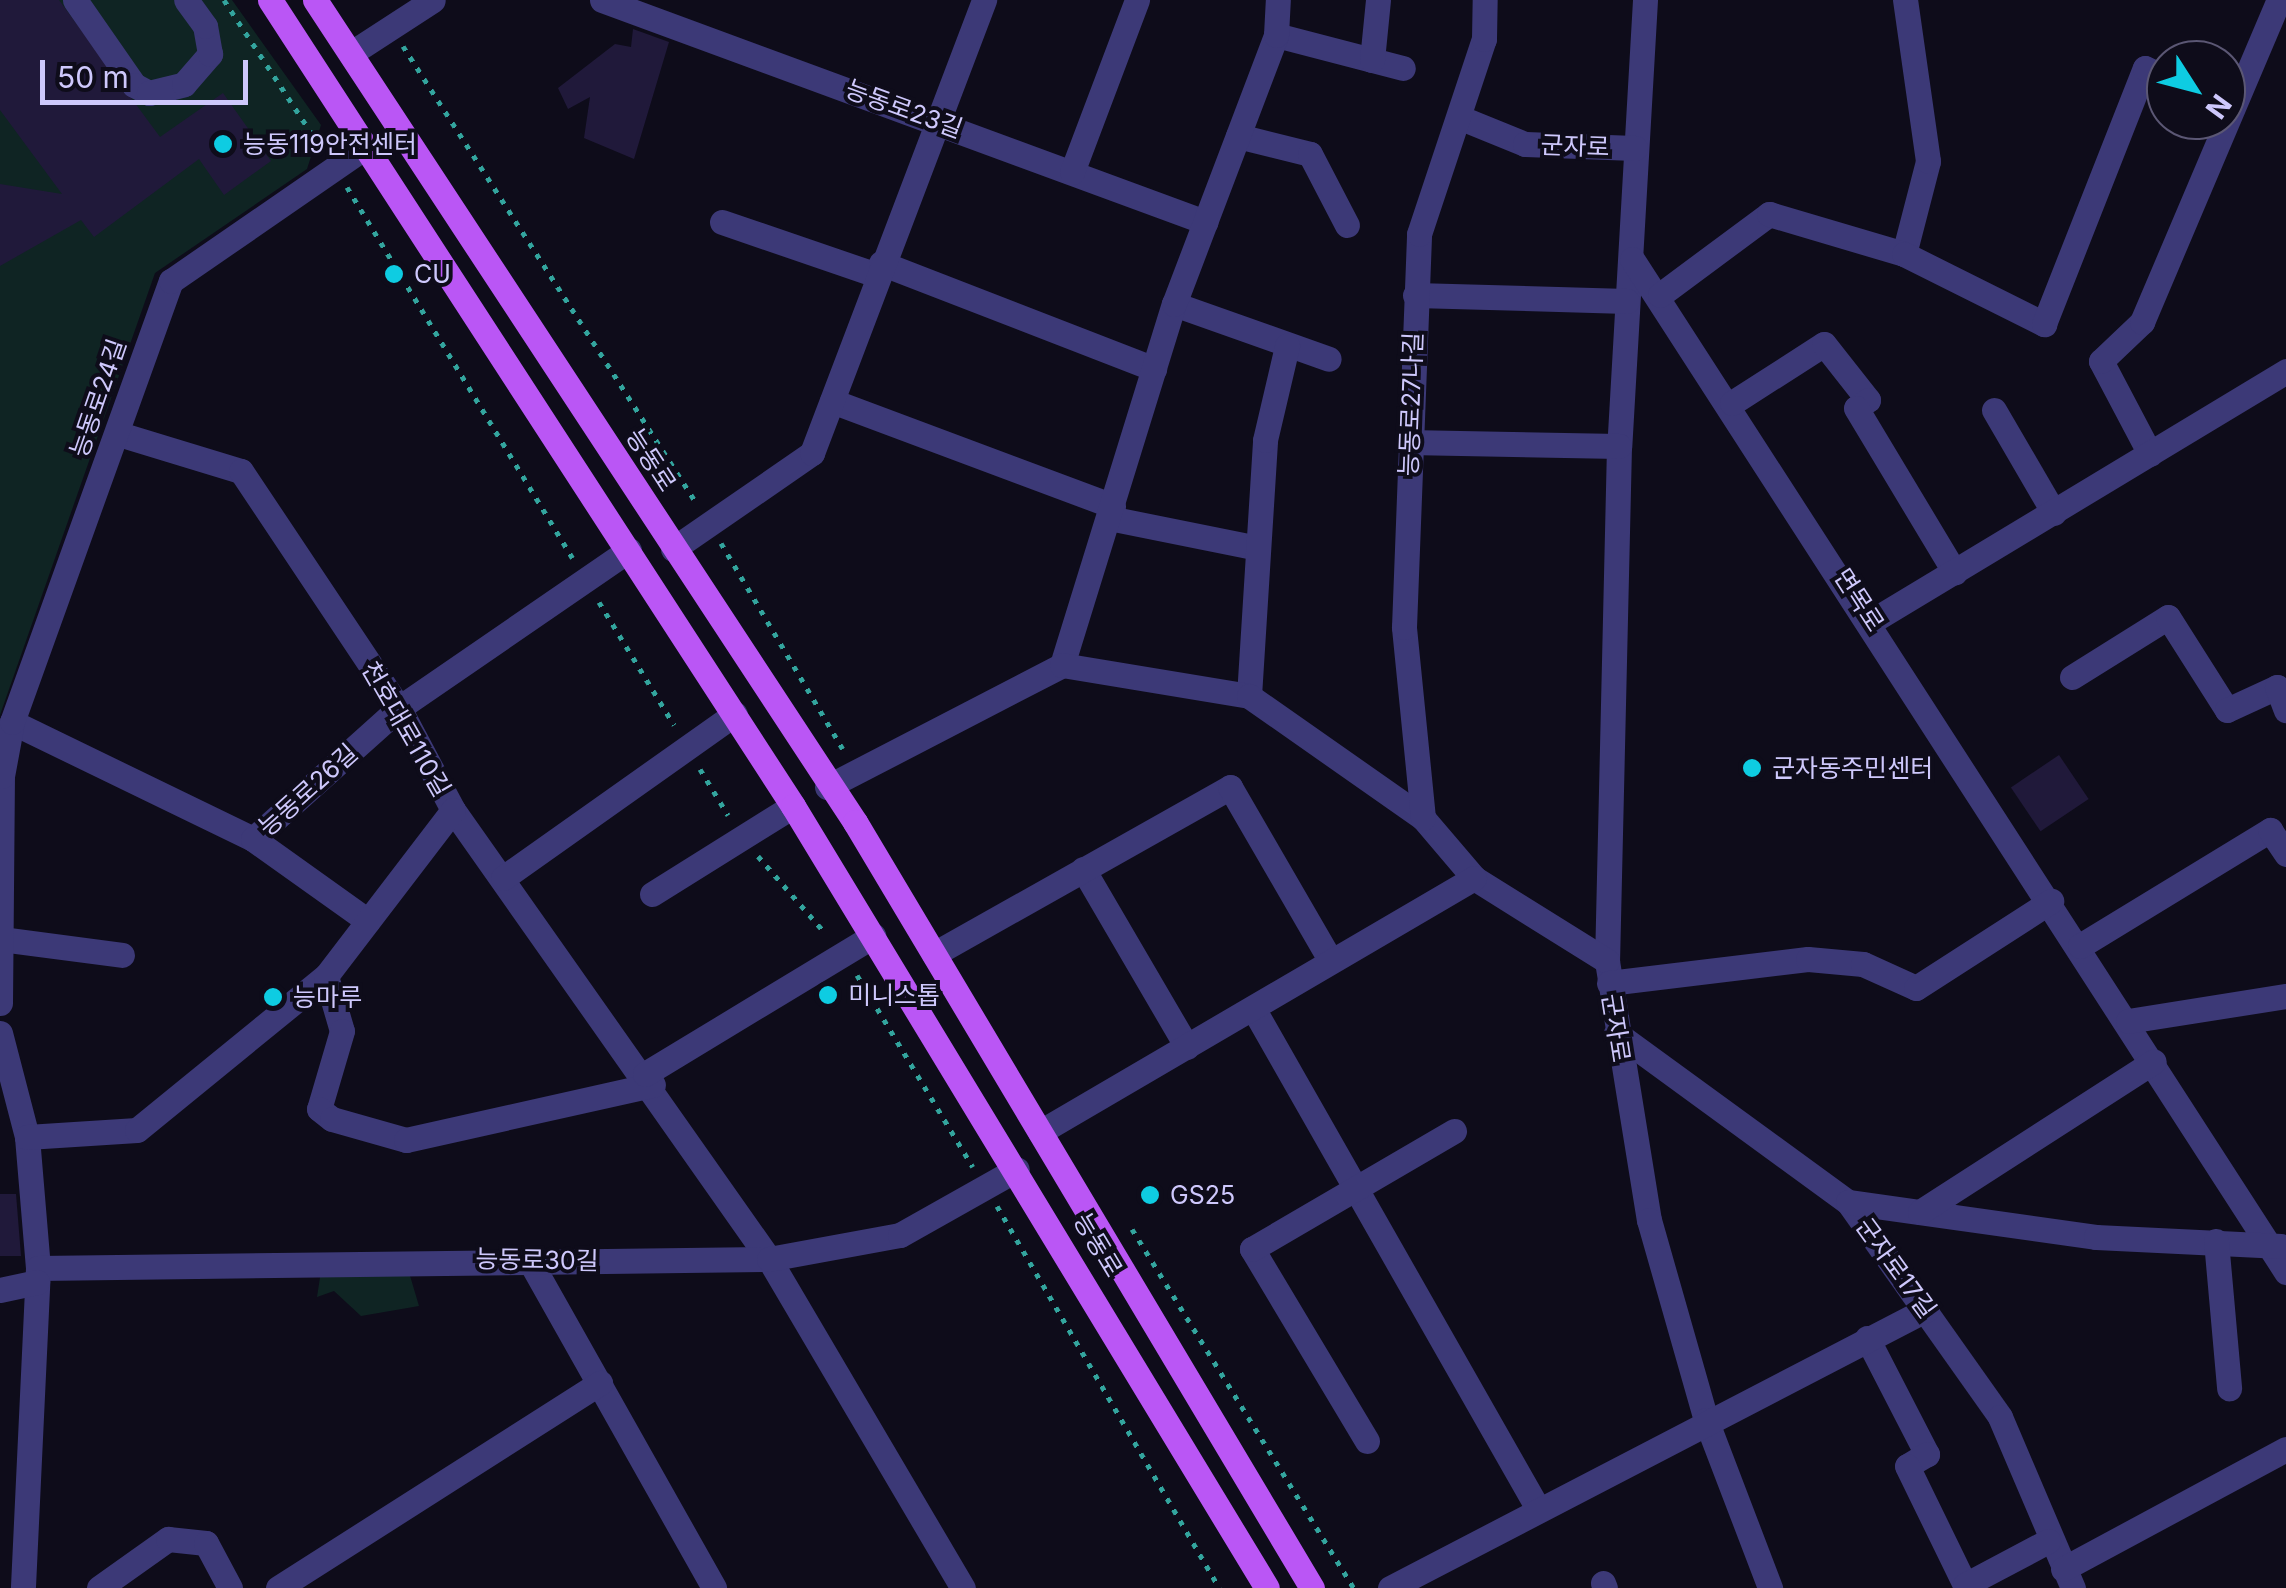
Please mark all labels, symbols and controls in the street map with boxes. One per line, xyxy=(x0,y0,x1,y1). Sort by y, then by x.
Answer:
scale bar xyxy=(45,40,252,102)
north arrow xyxy=(2146,40,2246,140)
text: 50 m xyxy=(57,59,129,95)
street label: 능동로23길 xyxy=(841,74,967,144)
text: N xyxy=(2199,88,2239,125)
place label: 능동119안전센터 xyxy=(243,129,417,159)
street label: 군자로 xyxy=(1540,130,1610,162)
marker: 능동119안전센터 xyxy=(212,133,234,155)
place label: CU xyxy=(414,259,451,289)
marker: CU xyxy=(383,263,405,285)
street label: 능동로27나길 xyxy=(1393,331,1429,477)
street label: 능동로24길 xyxy=(64,335,132,461)
street label: 능동로 xyxy=(620,423,682,497)
street label: 면목로 xyxy=(1828,563,1890,637)
street label: 천호대로110길 xyxy=(355,656,457,802)
street label: 능동로26길 xyxy=(252,738,364,842)
place label: 군자동주민센터 xyxy=(1772,753,1933,783)
marker: 군자동주민센터 xyxy=(1741,757,1763,779)
place label: 미니스톱 xyxy=(848,980,940,1010)
place label: 능마루 xyxy=(293,982,362,1012)
marker: 미니스톱 xyxy=(817,984,839,1006)
marker: 능마루 xyxy=(262,986,284,1008)
street label: 군자로 xyxy=(1596,992,1636,1064)
place label: GS25 xyxy=(1170,1180,1235,1210)
marker: GS25 xyxy=(1139,1184,1161,1206)
street label: 능동로 xyxy=(1067,1208,1129,1282)
street label: 군자로17길 xyxy=(1850,1212,1942,1324)
street label: 능동로30길 xyxy=(475,1244,599,1276)

